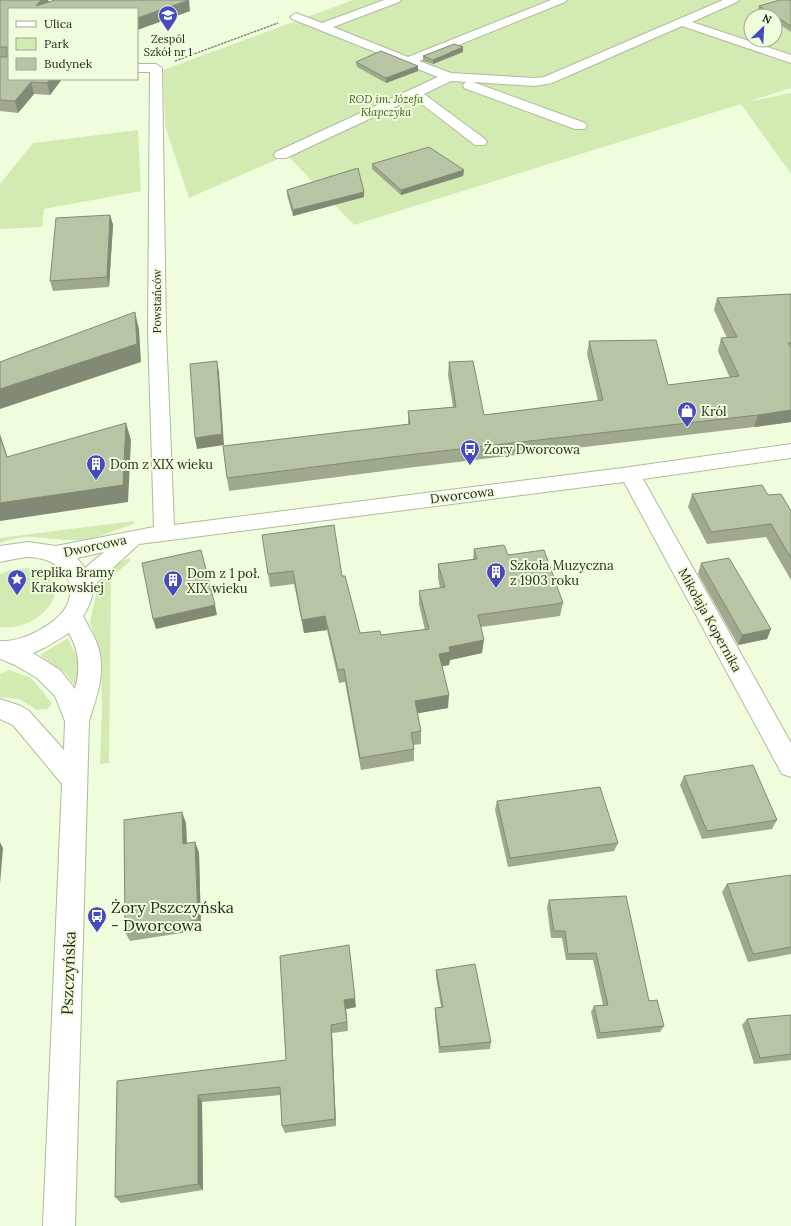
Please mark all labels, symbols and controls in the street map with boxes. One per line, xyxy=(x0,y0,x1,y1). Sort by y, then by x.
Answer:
school or university icon: Zespól Szkół nr 1 xyxy=(157,4,179,32)
legend xyxy=(8,8,138,80)
north arrow xyxy=(743,8,783,48)
text: N xyxy=(760,11,774,27)
text: Ulica xyxy=(44,16,72,31)
place label: Zespól Szkół nr 1 xyxy=(144,32,192,59)
text: Park xyxy=(44,36,70,51)
text: Budynek xyxy=(44,56,93,71)
park label: ROD im. Józefa Kłapczyka xyxy=(349,92,424,119)
street label: Powstańców xyxy=(150,269,164,333)
shop icon: Król xyxy=(676,400,698,428)
place label: Król xyxy=(701,403,727,420)
bus stop icon: Żory Dworcowa xyxy=(459,438,481,466)
place label: Żory Dworcowa xyxy=(484,441,580,458)
building icon: Dom z XIX wieku xyxy=(85,453,107,481)
place label: Dom z XIX wieku xyxy=(110,456,213,473)
street label: Dworcowa xyxy=(429,483,495,507)
street label: Dworcowa xyxy=(62,531,129,561)
place label: Szkoła Muzyczna z 1903 roku xyxy=(510,557,614,589)
building icon: Szkoła Muzyczna z 1903 roku xyxy=(485,561,507,589)
place label: replika Bramy Krakowskiej xyxy=(31,564,114,596)
place label: Dom z 1 poł. XIX wieku xyxy=(187,565,260,597)
street label: Mikołaja Kopernika xyxy=(674,565,746,675)
place icon: replika Bramy Krakowskiej xyxy=(6,568,28,596)
building icon: Dom z 1 poł. XIX wieku xyxy=(162,569,184,597)
place label: Żory Pszczyńska - Dworcowa xyxy=(111,897,234,935)
bus stop icon: Żory Pszczyńska - Dworcowa xyxy=(86,905,108,933)
street label: Pszczyńska xyxy=(57,931,79,1015)

